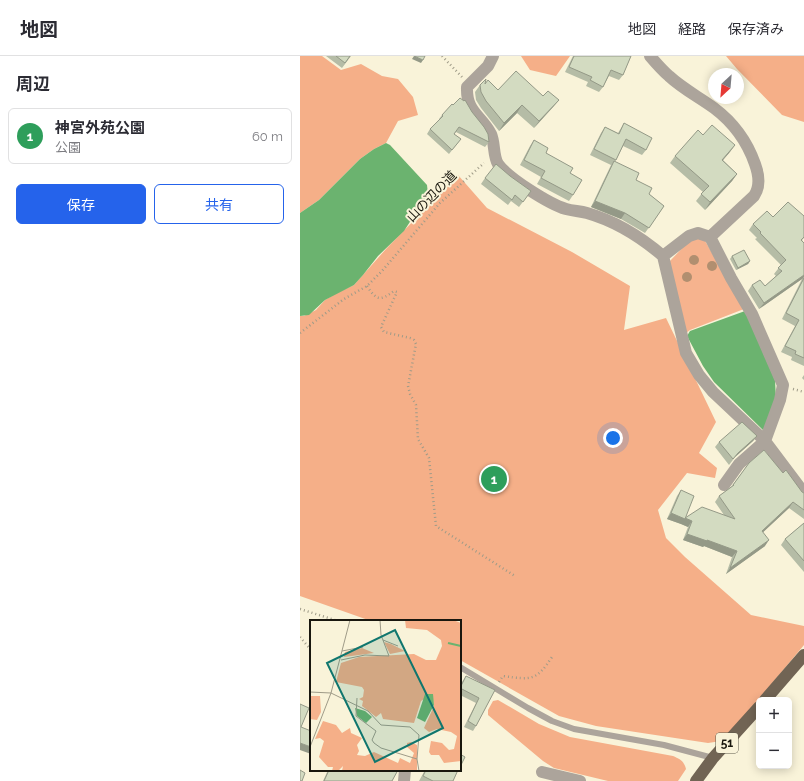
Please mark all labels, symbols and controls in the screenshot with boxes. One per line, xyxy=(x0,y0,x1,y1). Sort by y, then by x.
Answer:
text: 地図 xyxy=(20,18,58,40)
text: 地図 xyxy=(628,21,656,37)
text: 経路 xyxy=(678,21,706,37)
text: 保存済み xyxy=(728,21,784,37)
north arrow xyxy=(708,68,744,104)
text: 周辺 xyxy=(16,74,50,94)
text: 神宮外苑公園 xyxy=(55,119,145,137)
text: 1 xyxy=(27,129,33,144)
text: 60 m xyxy=(252,129,283,144)
text: 公園 xyxy=(55,140,81,155)
street label: 山の辺の道 xyxy=(403,168,459,225)
button: 保存 xyxy=(16,184,146,224)
button: 共有 xyxy=(154,184,284,224)
your location xyxy=(603,428,623,448)
pin: 1 xyxy=(481,464,507,494)
inset map xyxy=(310,620,461,771)
map controls xyxy=(756,697,792,769)
button: + xyxy=(756,697,792,733)
road number: 51 xyxy=(716,733,738,753)
button: − xyxy=(756,733,792,769)

